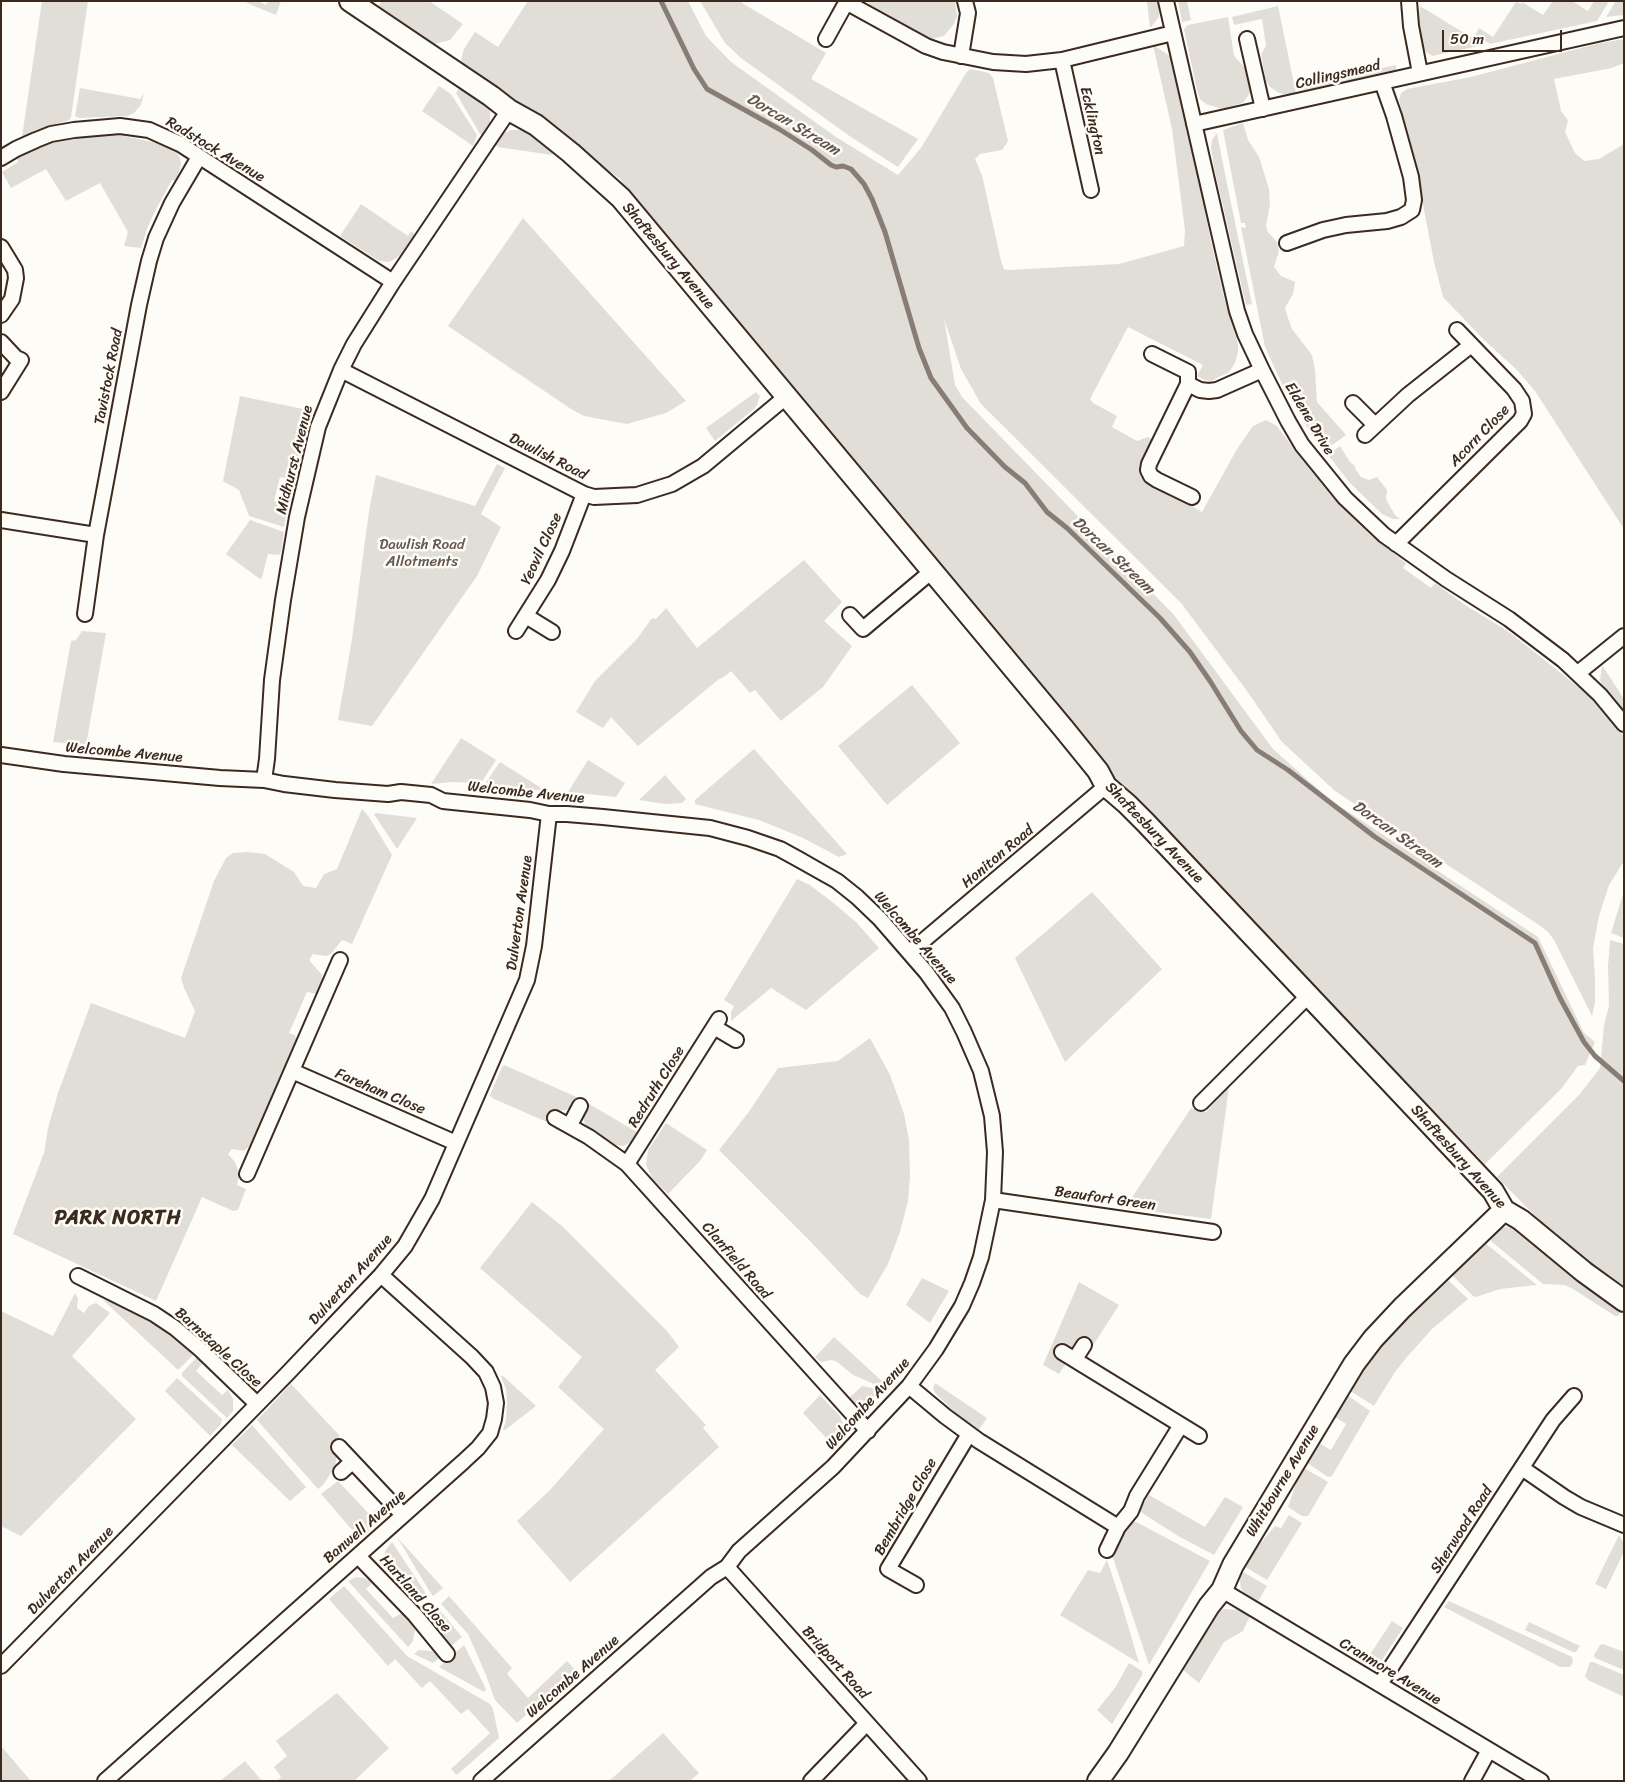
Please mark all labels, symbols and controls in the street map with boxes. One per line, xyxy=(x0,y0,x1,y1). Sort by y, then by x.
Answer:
scale bar xyxy=(1445,20,1565,52)
text: 50 m xyxy=(1450,26,1484,52)
street label: Collingsmead xyxy=(1294,57,1382,93)
street label: Ecklington xyxy=(1075,85,1109,157)
water label: Dorcan Stream xyxy=(743,90,843,160)
street label: Radstock Avenue xyxy=(162,113,268,187)
street label: Shaftesbury Avenue xyxy=(618,199,718,313)
street label: Tavistock Road xyxy=(91,327,127,427)
street label: Eldene Drive xyxy=(1280,379,1338,459)
street label: Acorn Close xyxy=(1446,401,1514,471)
street label: Midhurst Avenue xyxy=(273,404,317,516)
street label: Dawlish Road xyxy=(506,430,590,484)
street label: Yeovil Close xyxy=(518,510,566,588)
water label: Dorcan Stream xyxy=(1068,513,1158,599)
park label: Dawlish Road Allotments xyxy=(379,536,465,571)
street label: Welcombe Avenue xyxy=(65,739,183,767)
street label: Welcombe Avenue xyxy=(467,778,585,808)
street label: Shaftesbury Avenue xyxy=(1101,779,1207,887)
water label: Dorcan Stream xyxy=(1348,797,1446,873)
street label: Honiton Road xyxy=(958,822,1038,892)
street label: Dulverton Avenue xyxy=(503,854,537,972)
street label: Welcombe Avenue xyxy=(870,888,960,988)
street label: Redruth Close xyxy=(625,1043,689,1131)
street label: Fareham Close xyxy=(332,1065,428,1119)
street label: Shaftesbury Avenue xyxy=(1407,1101,1509,1213)
street label: Beaufort Green xyxy=(1053,1183,1157,1215)
district label: PARK NORTH xyxy=(54,1207,182,1231)
street label: Clanfield Road xyxy=(698,1219,774,1303)
street label: Dulverton Avenue xyxy=(306,1231,396,1329)
street label: Barnstaple Close xyxy=(171,1304,265,1392)
street label: Welcombe Avenue xyxy=(822,1354,914,1454)
street label: Whitbourne Avenue xyxy=(1242,1422,1324,1540)
street label: Bembridge Close xyxy=(871,1455,941,1559)
street label: Sherwood Road xyxy=(1427,1483,1497,1577)
street label: Banwell Avenue xyxy=(320,1486,410,1568)
street label: Dulverton Avenue xyxy=(24,1523,118,1619)
street label: Hartland Close xyxy=(375,1551,455,1637)
street label: Bridport Road xyxy=(798,1623,872,1703)
street label: Welcombe Avenue xyxy=(523,1632,623,1722)
street label: Cranmore Avenue xyxy=(1336,1635,1444,1709)

